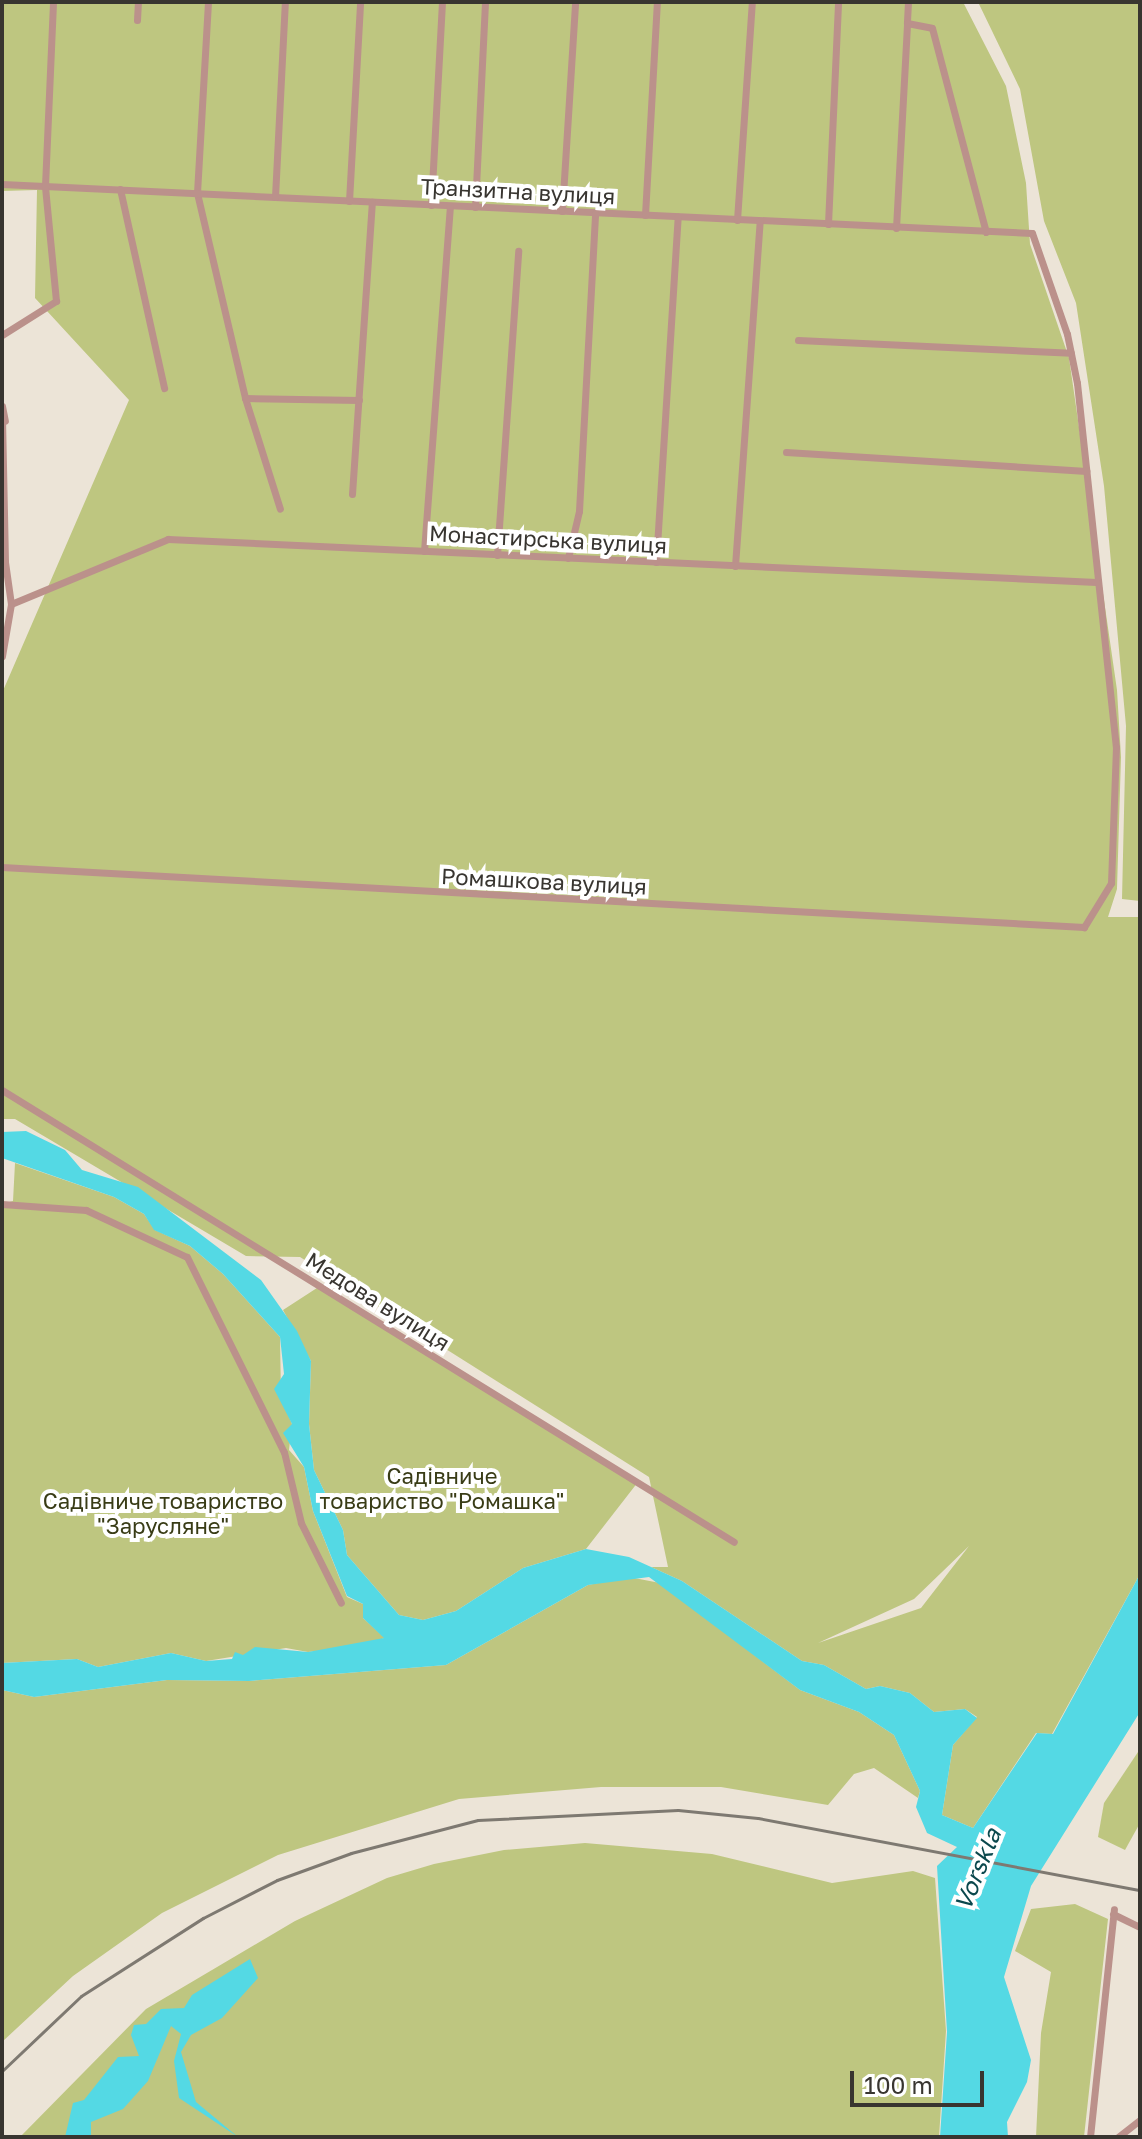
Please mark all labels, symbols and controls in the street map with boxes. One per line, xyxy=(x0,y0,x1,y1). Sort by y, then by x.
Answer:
street label: Транзитна вулиця xyxy=(420,173,616,209)
street label: Монастирська вулиця xyxy=(428,520,668,558)
street label: Ромашкова вулиця xyxy=(441,862,647,900)
street label: Медова вулиця xyxy=(301,1246,455,1356)
park label: Садівниче товариство "Ромашка" xyxy=(320,1462,564,1514)
park label: Садівниче товариство "Зарусляне" xyxy=(43,1487,283,1538)
water label: Vorskla xyxy=(948,1824,1006,1914)
scale bar xyxy=(854,2055,988,2105)
text: 100 m xyxy=(864,2070,933,2099)

